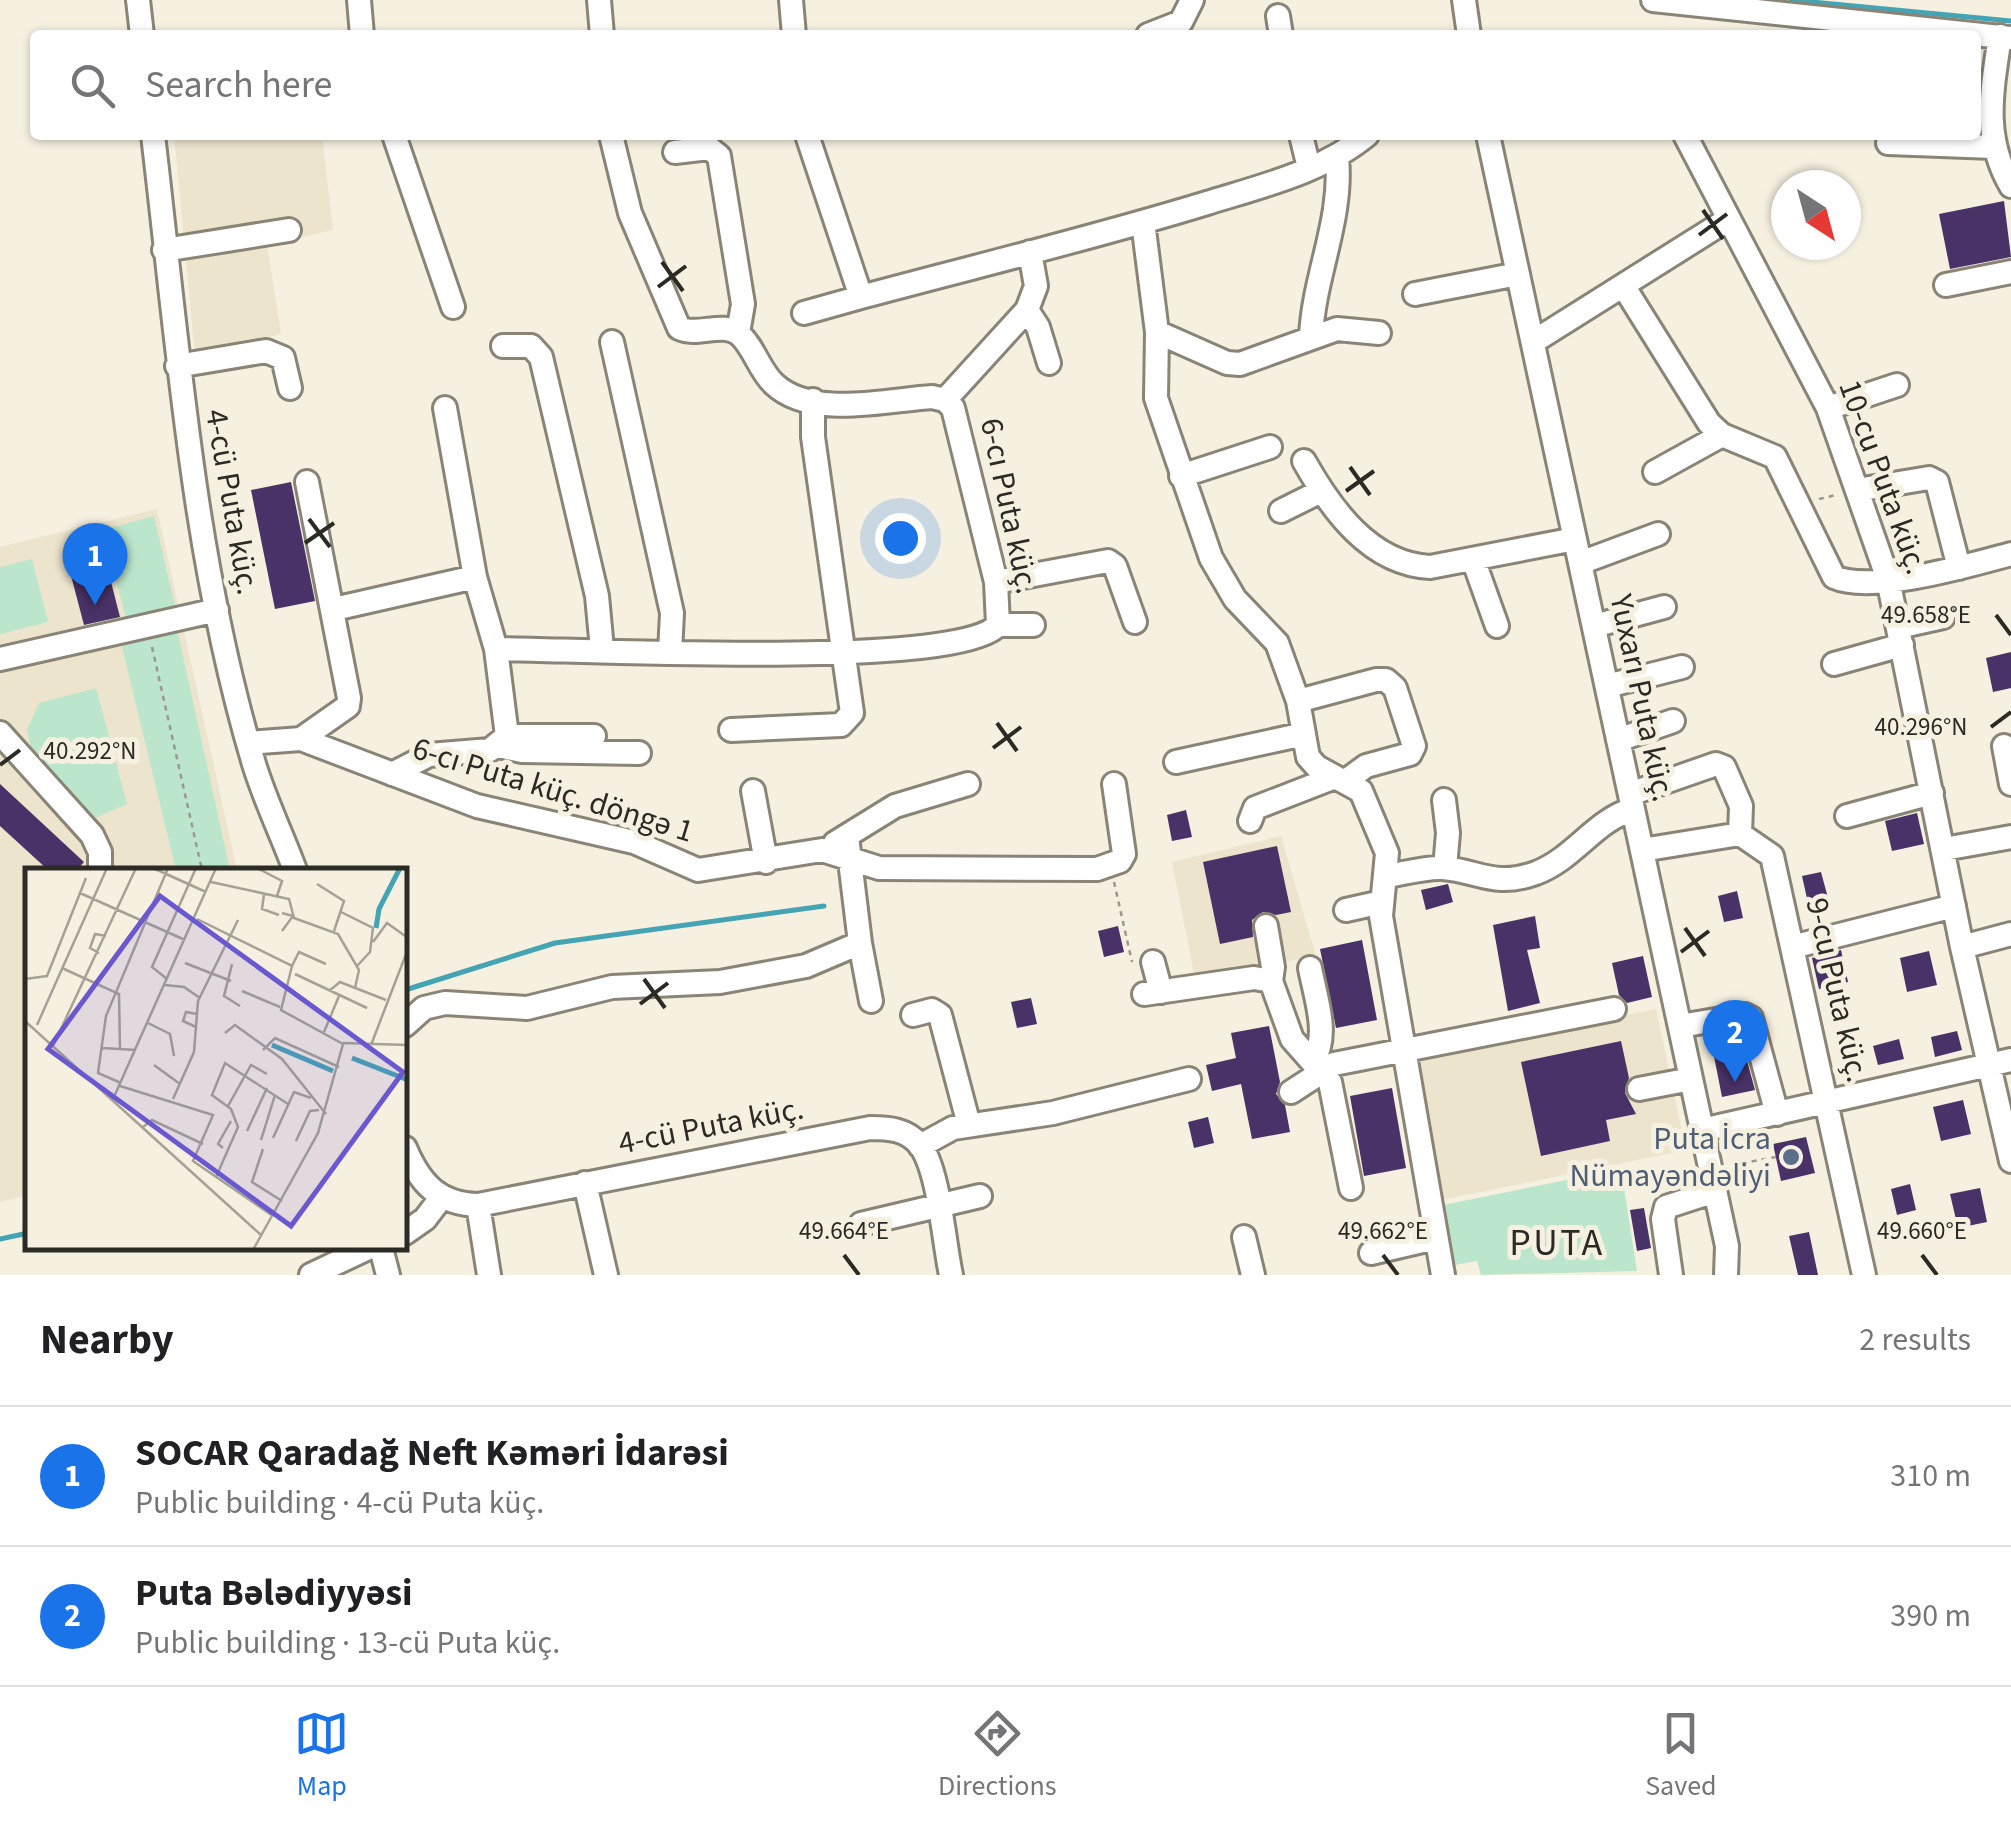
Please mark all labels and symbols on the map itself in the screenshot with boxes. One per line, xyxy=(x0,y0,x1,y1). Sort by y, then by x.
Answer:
north arrow xyxy=(1771,170,1861,260)
street label: 10-cu Puta küç. xyxy=(1827,373,1939,581)
street label: 4-cü Puta küç. xyxy=(193,406,271,598)
street label: 6-cı Puta küç. xyxy=(968,414,1050,598)
your location xyxy=(875,513,926,564)
pin: 1 xyxy=(62,522,128,605)
street label: Yuxarı Puta küç. xyxy=(1597,589,1686,806)
text: 49.658°E xyxy=(1881,597,1971,633)
text: 40.296°N xyxy=(1875,709,1967,745)
street label: 6-cı Puta küç. döngə 1 xyxy=(407,725,699,855)
text: 40.292°N xyxy=(44,733,136,769)
inset map xyxy=(25,868,408,1250)
street label: 9-cu Puta küç. xyxy=(1793,893,1881,1087)
pin: 2 xyxy=(1702,1000,1768,1082)
street label: 4-cü Puta küç. xyxy=(614,1086,808,1166)
place label: Puta İcra Nümayəndəliyi xyxy=(1569,1116,1771,1199)
marker: Puta İcra Nümayəndəliyi xyxy=(1780,1146,1802,1168)
text: 49.664°E xyxy=(799,1213,889,1249)
text: 49.662°E xyxy=(1338,1213,1428,1249)
text: 49.660°E xyxy=(1877,1213,1967,1249)
district label: PUTA xyxy=(1509,1216,1605,1270)

